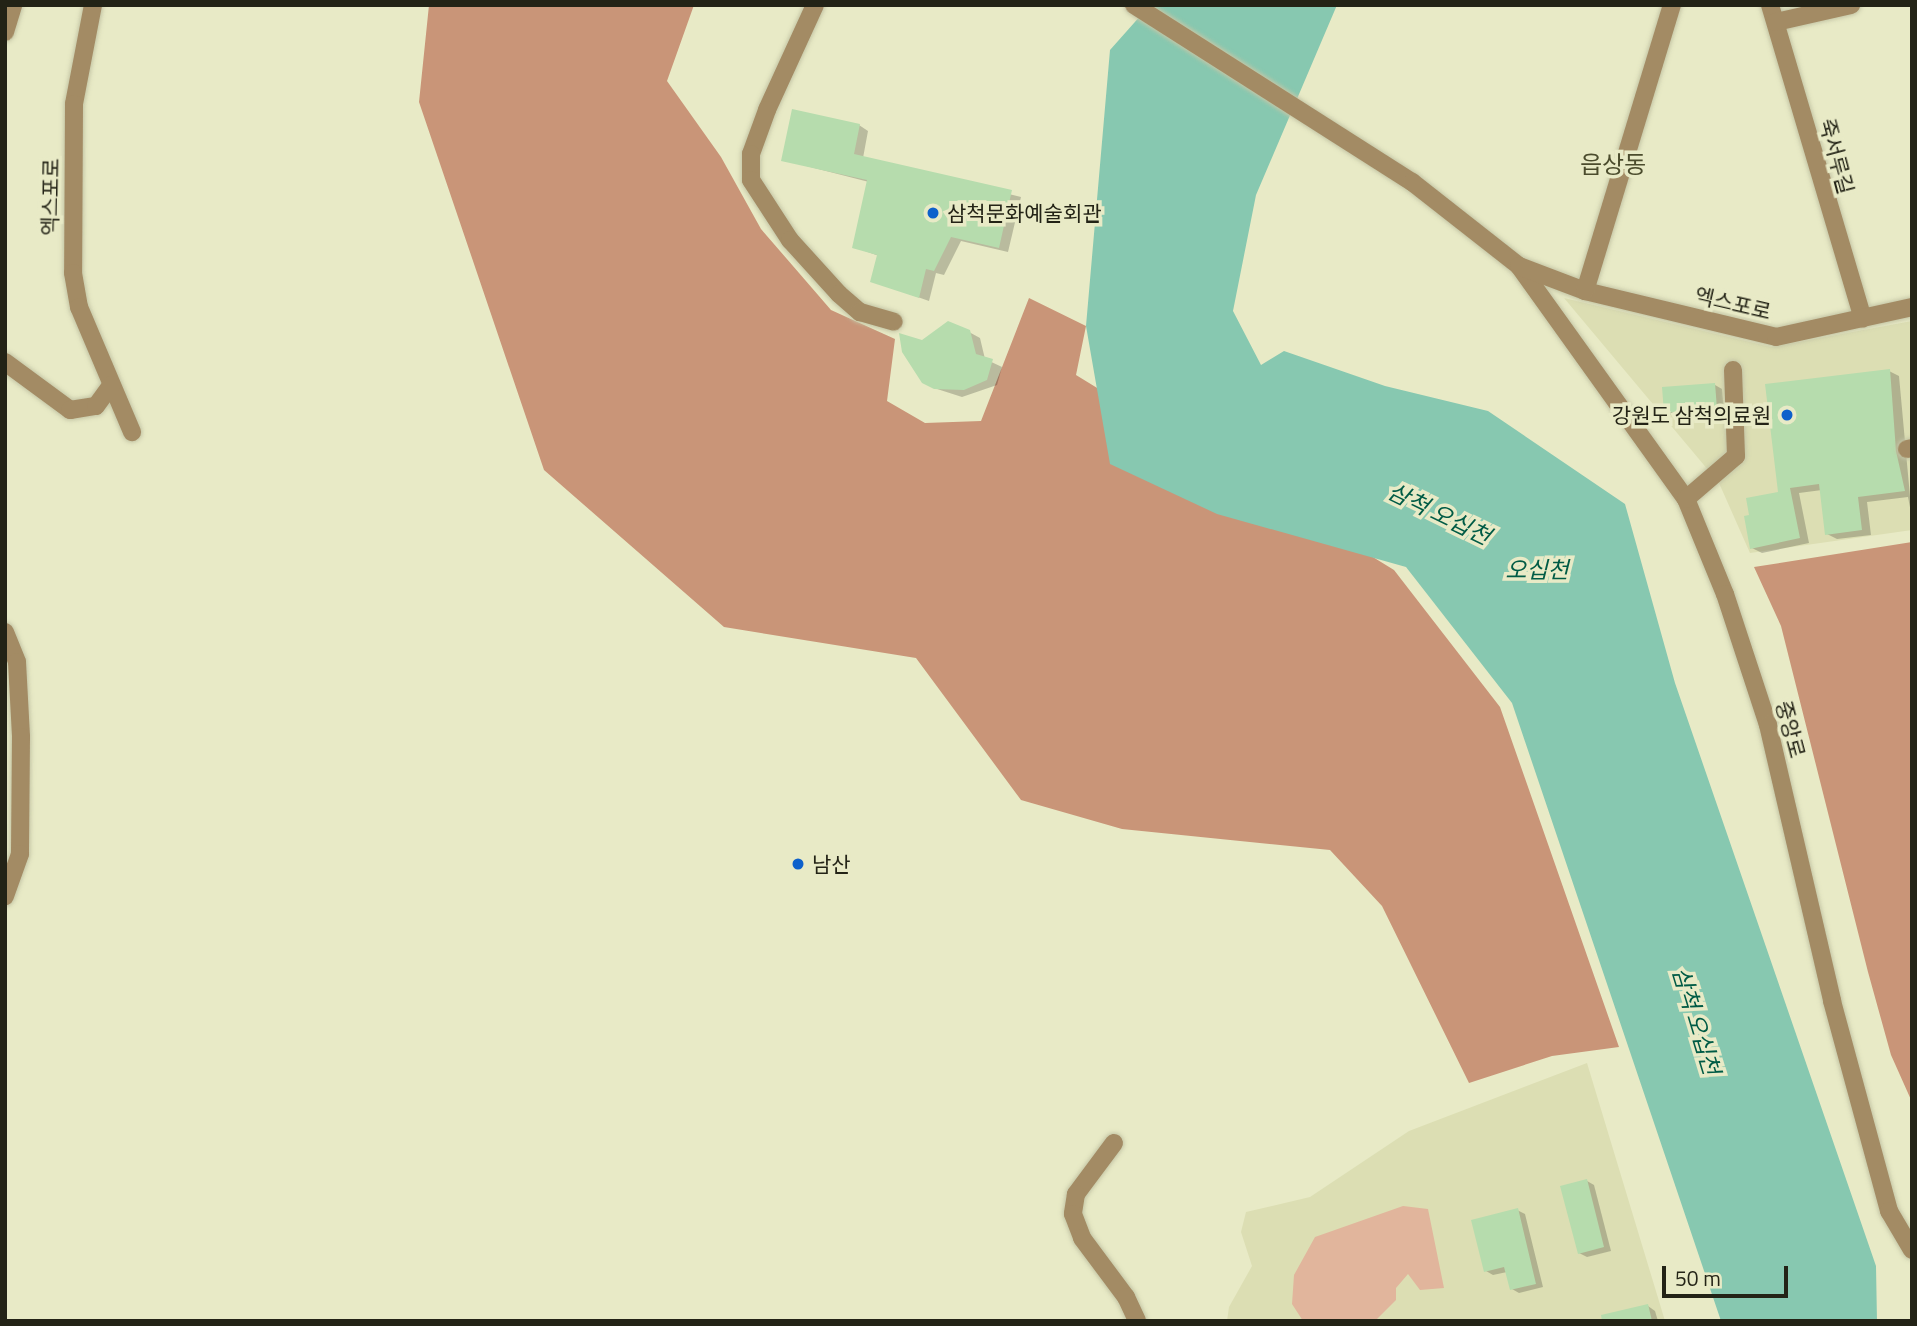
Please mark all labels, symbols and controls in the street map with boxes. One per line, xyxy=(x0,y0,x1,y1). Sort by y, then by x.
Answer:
street label: 죽서루길 xyxy=(1815,115,1859,197)
district label: 읍상동 xyxy=(1580,151,1646,179)
street label: 엑스포로 xyxy=(37,158,63,236)
place label: 삼척문화예술회관 xyxy=(947,200,1102,226)
marker: 삼척문화예술회관 xyxy=(925,205,941,221)
street label: 엑스포로 xyxy=(1693,282,1773,324)
place label: 강원도 삼척의료원 xyxy=(1612,402,1771,428)
marker: 강원도 삼척의료원 xyxy=(1777,405,1797,425)
water label: 삼척 오십천 xyxy=(1383,477,1495,551)
water label: 오십천 xyxy=(1505,556,1569,584)
street label: 중앙로 xyxy=(1771,698,1811,760)
place label: 남산 xyxy=(812,851,851,877)
marker: 남산 xyxy=(790,856,806,872)
water label: 삼척 오십천 xyxy=(1667,964,1725,1078)
scale bar xyxy=(1665,1252,1791,1296)
text: 50 m xyxy=(1675,1262,1721,1294)

